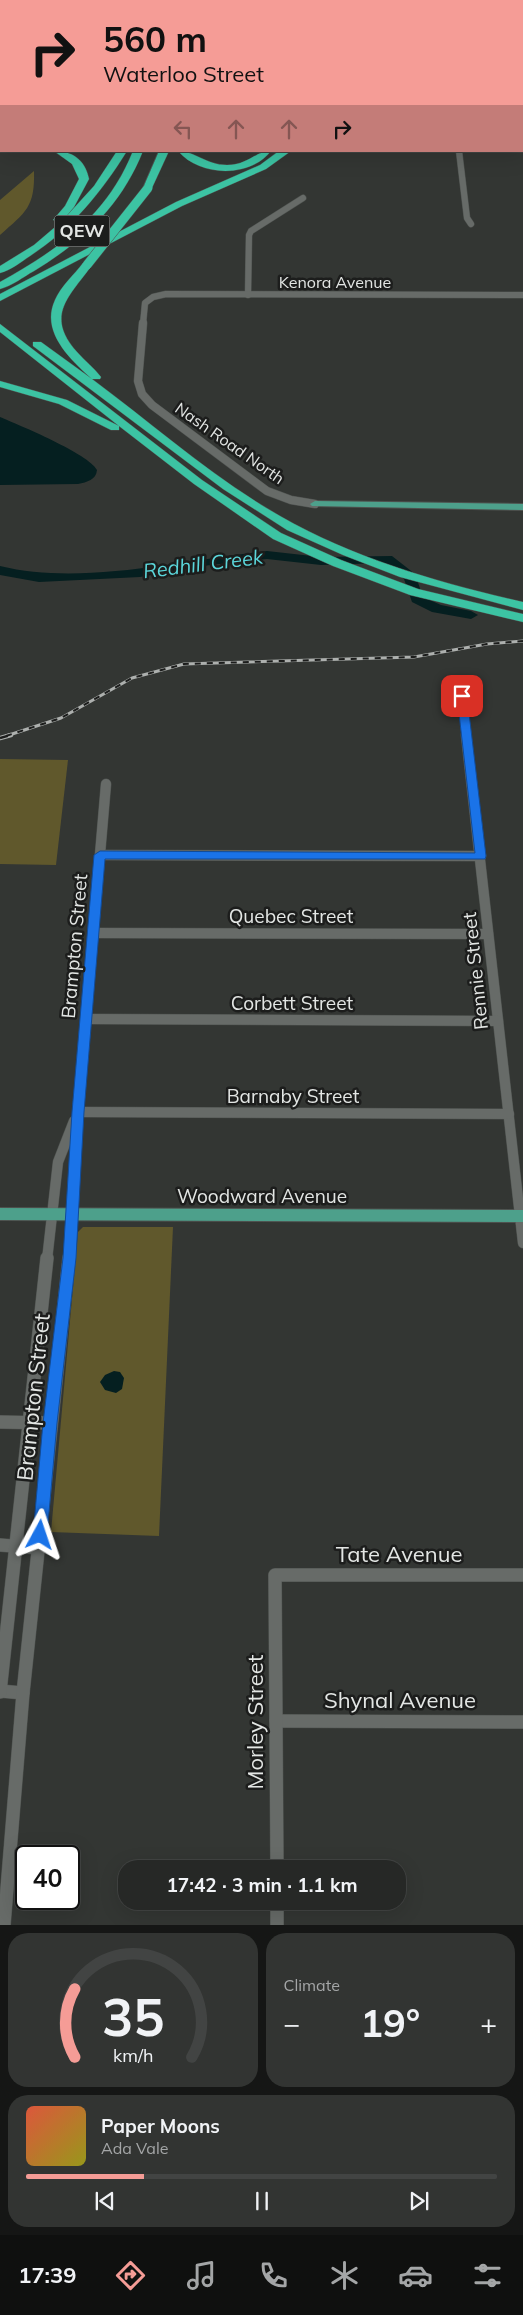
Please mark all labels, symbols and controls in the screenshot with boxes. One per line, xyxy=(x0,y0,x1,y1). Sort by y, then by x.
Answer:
text: 560 m xyxy=(103,17,207,61)
icon: right xyxy=(20,20,85,85)
text: Waterloo Street xyxy=(103,60,264,88)
icon: left xyxy=(169,115,197,143)
icon: ahead xyxy=(222,115,250,143)
icon: ahead xyxy=(275,115,303,143)
icon: right xyxy=(328,115,356,143)
road number: QEW xyxy=(54,216,110,247)
street label: Kenora Avenue xyxy=(279,272,391,292)
street label: Nash Road North xyxy=(172,398,288,488)
water label: Redhill Creek xyxy=(142,544,265,583)
pin xyxy=(441,675,483,717)
icon: arrive xyxy=(448,682,476,710)
street label: Brampton Street xyxy=(56,872,92,1019)
street label: Quebec Street xyxy=(229,904,354,928)
street label: Rennie Street xyxy=(457,911,493,1031)
street label: Corbett Street xyxy=(231,991,354,1015)
street label: Barnaby Street xyxy=(227,1084,360,1108)
street label: Woodward Avenue xyxy=(177,1184,347,1208)
street label: Brampton Street xyxy=(10,1312,56,1482)
position arrow xyxy=(13,1508,65,1560)
street label: Tate Avenue xyxy=(336,1540,462,1568)
street label: Morley Street xyxy=(241,1654,269,1789)
street label: Shynal Avenue xyxy=(324,1686,476,1714)
speed limit sign: 40 xyxy=(15,1845,80,1910)
text: 17:42 · 3 min · 1.1 km xyxy=(166,1873,358,1897)
text: Climate xyxy=(284,1975,340,1995)
text: 35 xyxy=(102,1984,164,2049)
text: 19° xyxy=(360,1999,420,2047)
text: − xyxy=(284,2006,300,2041)
text: + xyxy=(480,2006,497,2041)
text: km/h xyxy=(113,2044,153,2066)
text: Paper Moons xyxy=(101,2114,220,2138)
text: Ada Vale xyxy=(101,2138,168,2158)
icon: previous xyxy=(91,2187,119,2215)
icon: pause xyxy=(248,2187,276,2215)
icon: next xyxy=(405,2187,433,2215)
icon: directions xyxy=(113,2258,148,2293)
icon: music xyxy=(184,2258,219,2293)
icon: phone xyxy=(256,2258,291,2293)
icon: climate xyxy=(327,2258,362,2293)
icon: car xyxy=(398,2258,433,2293)
icon: filters xyxy=(470,2258,505,2293)
text: 17:39 xyxy=(18,2261,76,2289)

